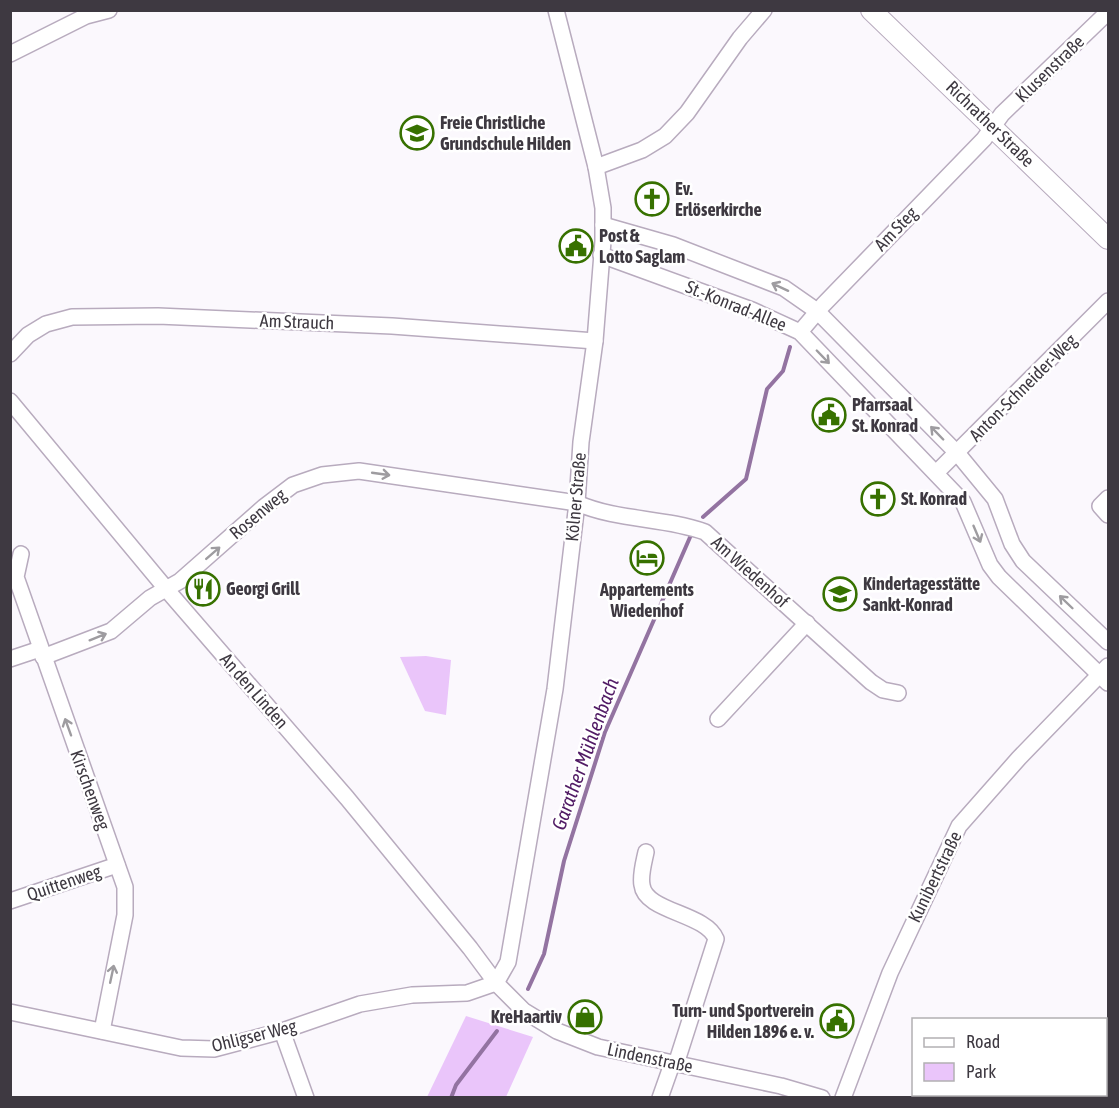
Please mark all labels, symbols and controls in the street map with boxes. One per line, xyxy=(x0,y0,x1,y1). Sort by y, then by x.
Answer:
street label: Klusenstraße xyxy=(1011,31,1088,106)
street label: Richrather Straße xyxy=(942,76,1039,171)
place label: Freie Christliche Grundschule Hilden xyxy=(440,112,571,154)
school or university icon: Freie Christliche Grundschule Hilden xyxy=(399,115,435,151)
place label: Ev. Erlöserkirche xyxy=(675,178,762,220)
church icon: Ev. Erlöserkirche xyxy=(634,181,670,217)
street label: Am Steg xyxy=(870,202,922,255)
place label: Post & Lotto Saglam xyxy=(599,225,685,267)
public building icon: Post & Lotto Saglam xyxy=(558,228,594,264)
street label: St.-Konrad-Allee xyxy=(683,276,790,335)
one-way arrow xyxy=(771,280,789,292)
street label: Am Strauch xyxy=(259,310,335,333)
street label: Anton-Schneider-Weg xyxy=(965,329,1081,446)
one-way arrow xyxy=(816,349,830,364)
place label: Pfarrsaal St. Konrad xyxy=(852,394,918,436)
public building icon: Pfarrsaal St. Konrad xyxy=(811,397,847,433)
one-way arrow xyxy=(930,426,944,441)
street label: Kölner Straße xyxy=(561,452,590,542)
one-way arrow xyxy=(371,468,390,479)
church icon: St. Konrad xyxy=(860,481,896,517)
street label: Rosenweg xyxy=(225,484,290,543)
place label: St. Konrad xyxy=(901,488,967,509)
one-way arrow xyxy=(972,525,983,543)
street label: Am Wiedenhof xyxy=(707,531,793,612)
hotel icon: Appartements Wiedenhof xyxy=(629,540,665,576)
one-way arrow xyxy=(205,546,220,560)
restaurant icon: Georgi Grill xyxy=(185,571,221,607)
place label: Kindertagesstätte Sankt-Konrad xyxy=(863,573,980,615)
school or university icon: Kindertagesstätte Sankt-Konrad xyxy=(822,576,858,612)
place label: Georgi Grill xyxy=(226,578,300,599)
place label: Appartements Wiedenhof xyxy=(599,579,695,621)
one-way arrow xyxy=(1059,595,1074,609)
one-way arrow xyxy=(88,631,107,642)
street label: An den Linden xyxy=(216,649,293,733)
water label: Garather Mühlenbach xyxy=(546,674,623,833)
one-way arrow xyxy=(61,718,72,737)
street label: Kirschenweg xyxy=(66,747,115,833)
street label: Kunibertstraße xyxy=(903,828,966,926)
street label: Quittenweg xyxy=(24,860,104,905)
one-way arrow xyxy=(107,965,118,984)
shop icon: KreHaartiv xyxy=(567,999,603,1035)
place label: Turn- und Sportverein Hilden 1896 e. v. xyxy=(672,1000,814,1042)
public building icon: Turn- und Sportverein Hilden 1896 e. v. xyxy=(819,1003,855,1039)
place label: KreHaartiv xyxy=(491,1006,563,1027)
street label: Ohligser Weg xyxy=(209,1015,299,1056)
legend xyxy=(912,1018,1107,1096)
text: Road xyxy=(966,1031,1000,1052)
street label: Lindenstraße xyxy=(605,1038,695,1077)
text: Park xyxy=(966,1061,996,1082)

